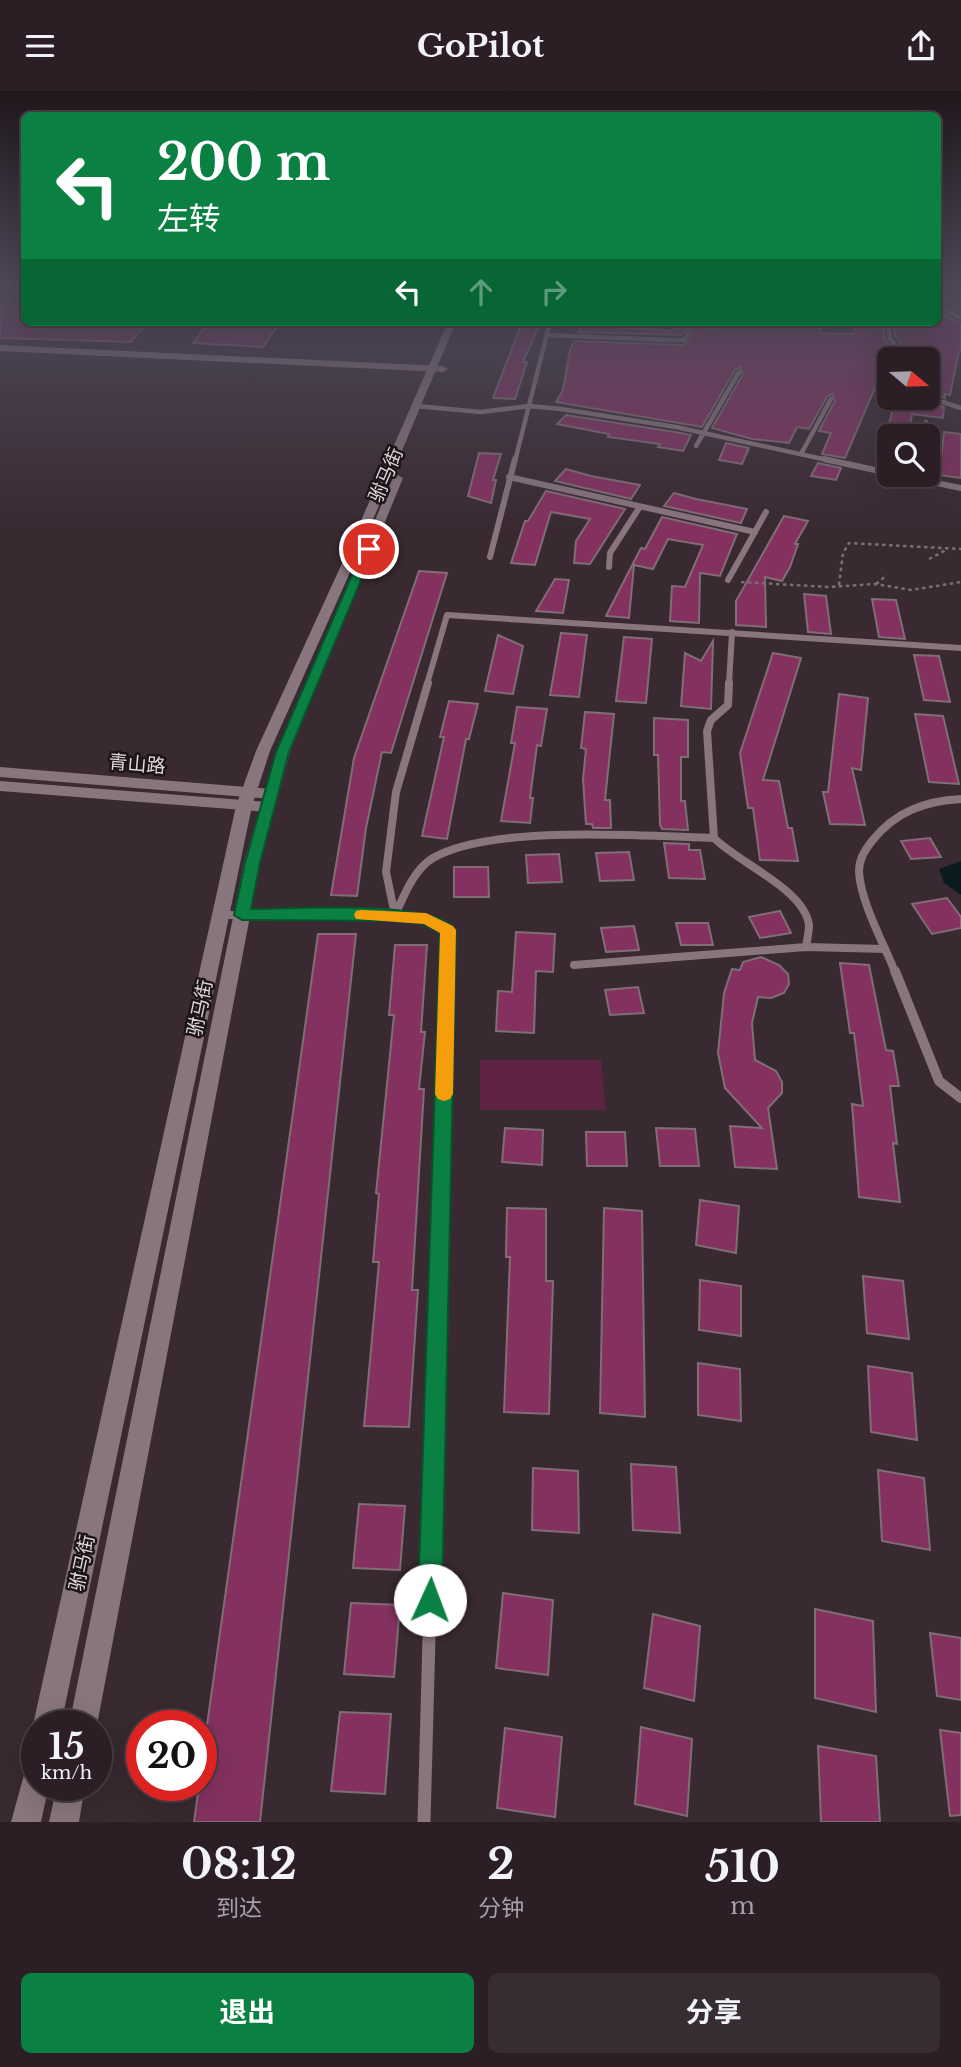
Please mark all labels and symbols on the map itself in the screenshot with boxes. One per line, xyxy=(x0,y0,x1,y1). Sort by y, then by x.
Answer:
north arrow xyxy=(877,347,940,409)
street label: 驸马街 xyxy=(364,444,408,506)
pin xyxy=(339,519,399,579)
street label: 青山路 xyxy=(108,750,166,778)
street label: 驸马街 xyxy=(183,978,217,1038)
street label: 驸马街 xyxy=(65,1533,99,1593)
position arrow xyxy=(393,1563,467,1637)
speed limit sign: 20 xyxy=(126,1710,217,1801)

